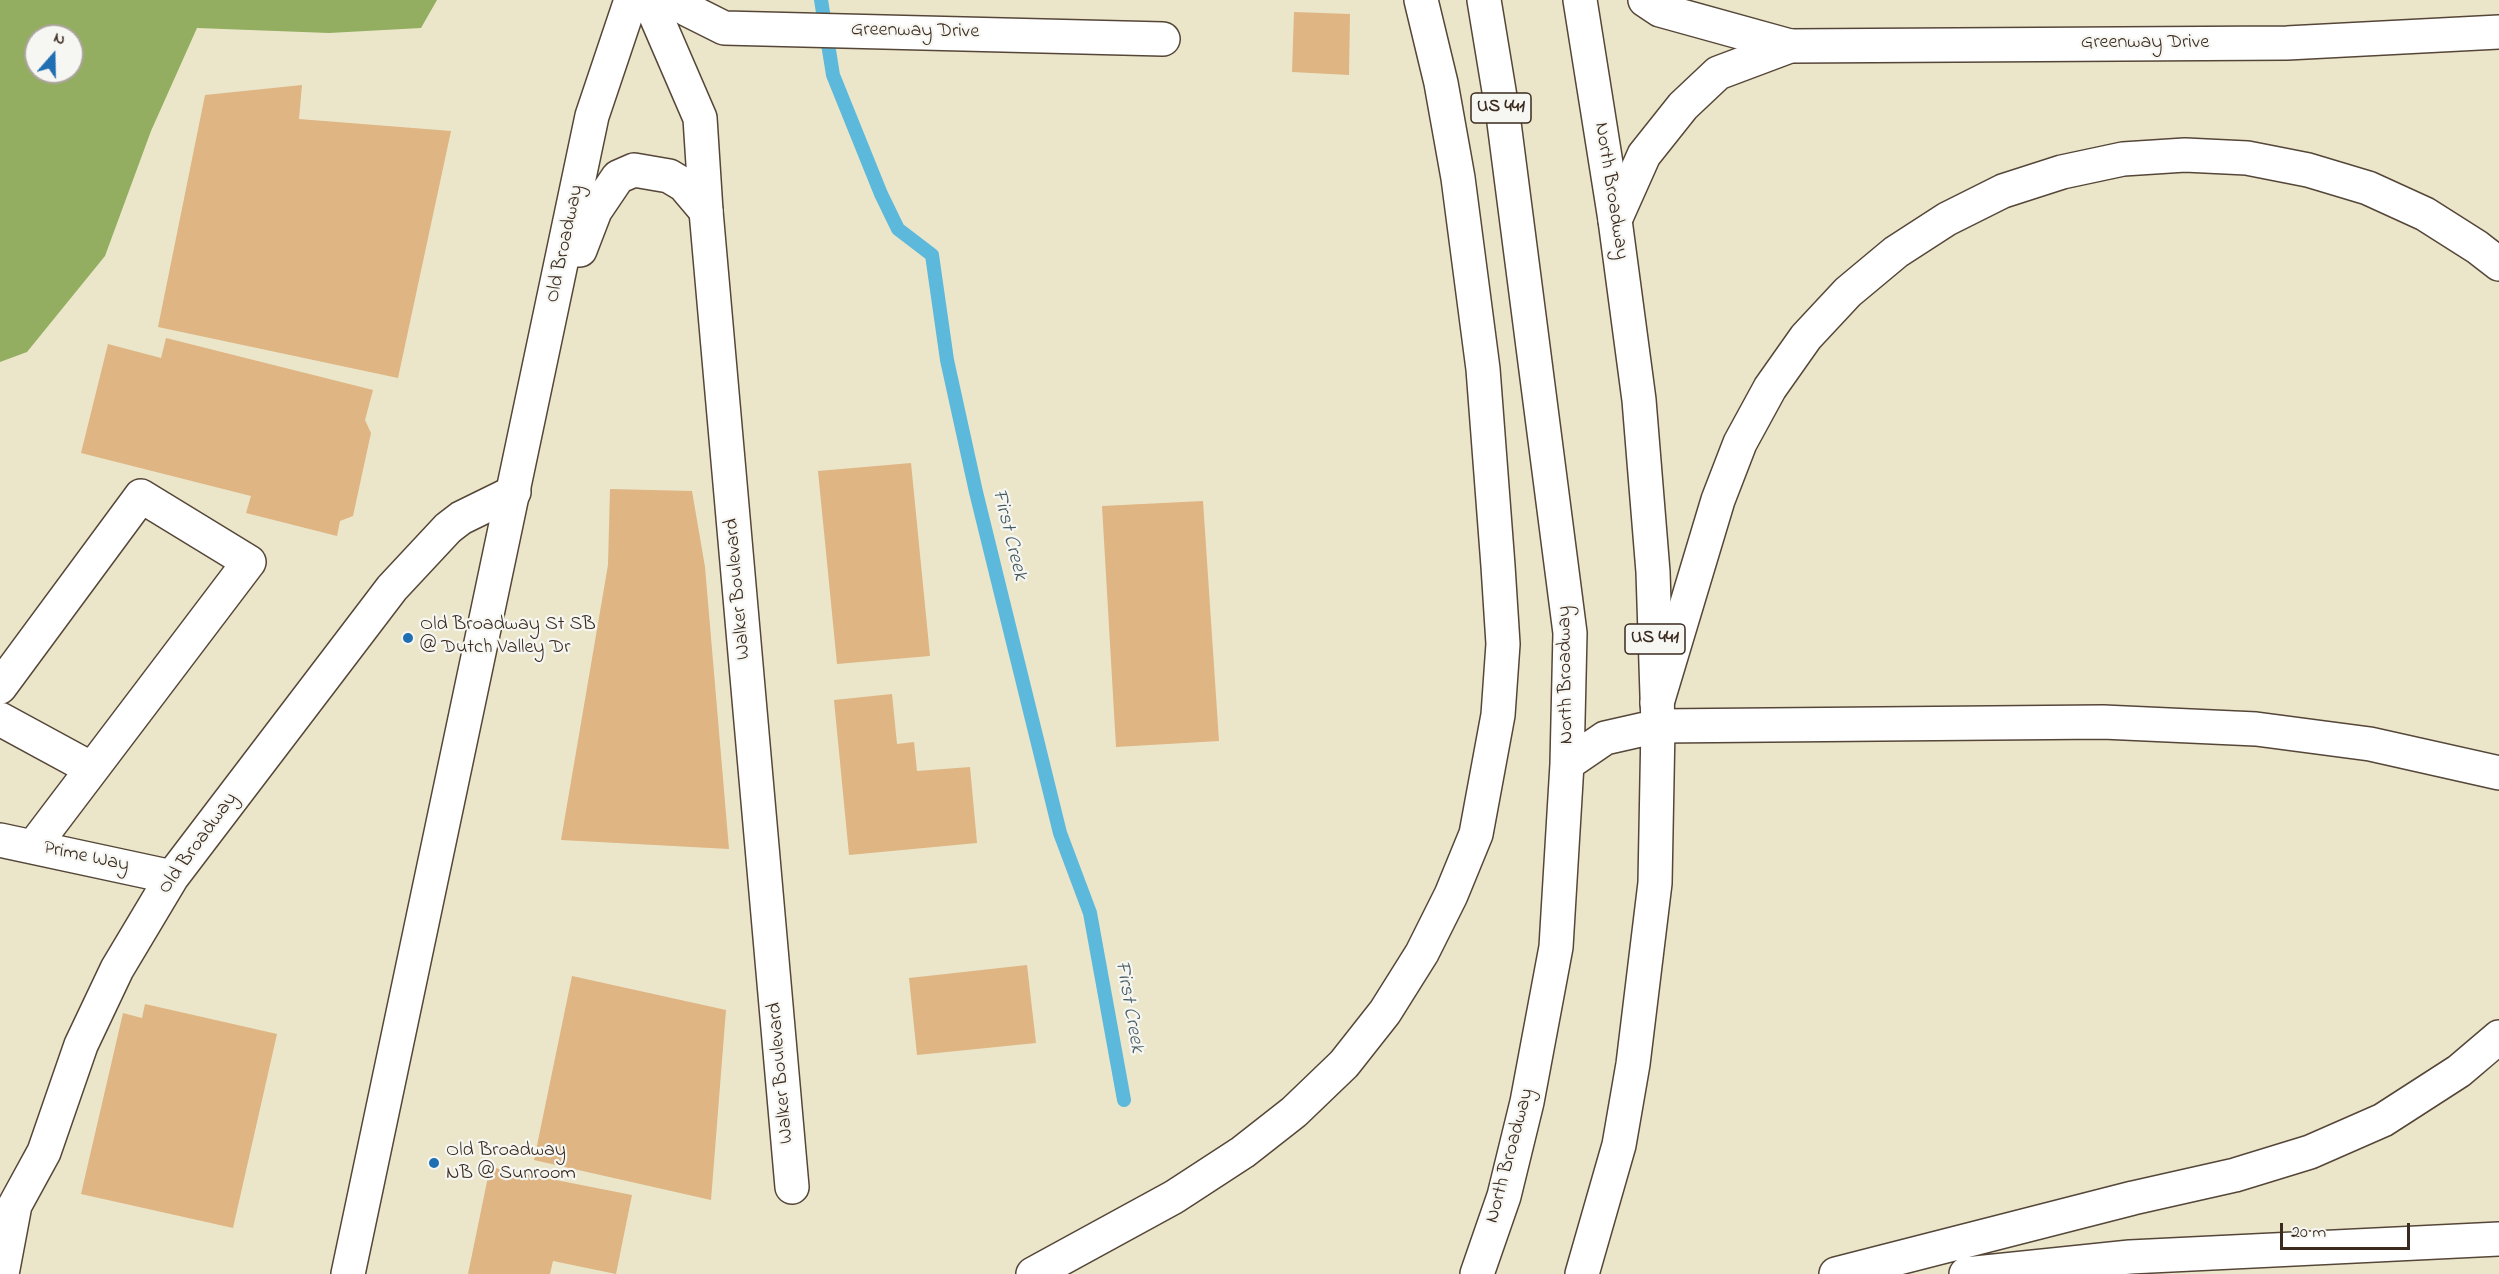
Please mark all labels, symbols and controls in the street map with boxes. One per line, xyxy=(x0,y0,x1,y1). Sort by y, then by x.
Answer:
street label: Greenway Drive xyxy=(851,19,979,45)
north arrow xyxy=(24,24,84,84)
text: N xyxy=(50,26,69,52)
street label: Greenway Drive xyxy=(2081,32,2209,56)
road number: US 441 xyxy=(1471,93,1531,123)
street label: North Broadway xyxy=(1587,121,1633,261)
street label: Old Broadway xyxy=(542,183,590,305)
water label: First Creek xyxy=(985,487,1031,583)
street label: Walker Boulevard xyxy=(721,517,757,661)
street label: North Broadway xyxy=(1554,606,1580,744)
place label: Old Broadway St SB @ Dutch Valley Dr xyxy=(420,614,596,661)
road number: US 441 xyxy=(1625,624,1685,654)
marker: Old Broadway St SB @ Dutch Valley Dr xyxy=(401,631,415,645)
street label: Old Broadway xyxy=(154,788,244,900)
street label: Prime Way xyxy=(41,837,131,879)
water label: First Creek xyxy=(1108,959,1148,1055)
street label: Walker Boulevard xyxy=(764,1001,800,1145)
street label: North Broadway xyxy=(1481,1086,1541,1226)
place label: Old Broadway NB @ Sunroom xyxy=(446,1140,576,1187)
marker: Old Broadway NB @ Sunroom xyxy=(427,1156,441,1170)
scale bar xyxy=(2283,1211,2414,1249)
text: 20 m xyxy=(2291,1220,2326,1246)

